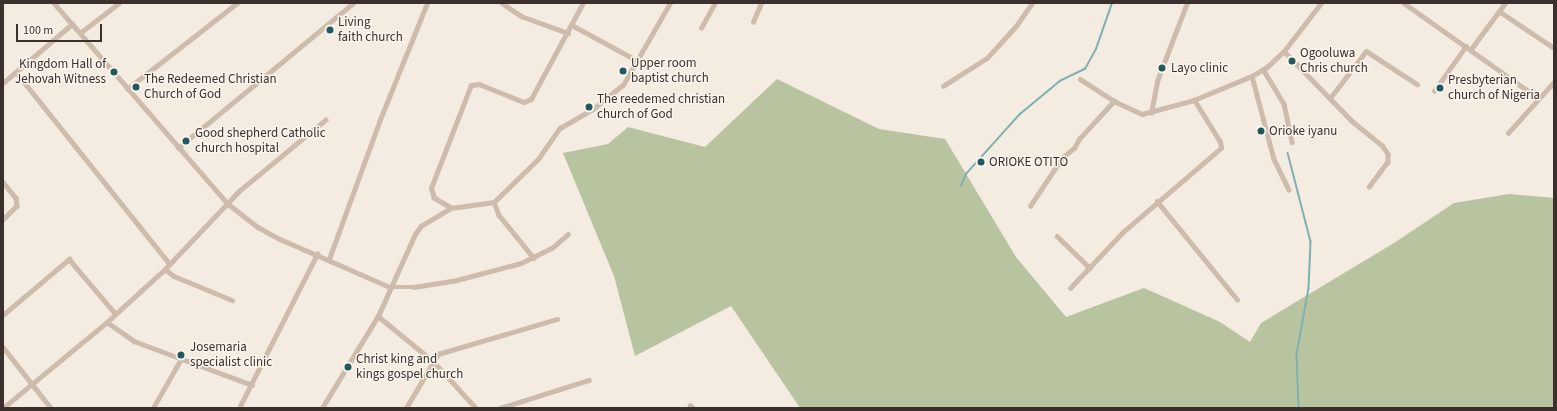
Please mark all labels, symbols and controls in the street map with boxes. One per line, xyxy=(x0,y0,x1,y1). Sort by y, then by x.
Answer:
place label: Living faith church xyxy=(338,15,403,46)
scale bar xyxy=(18,16,104,42)
text: 100 m xyxy=(23,22,53,39)
marker: Living faith church xyxy=(325,25,335,35)
place label: Ogooluwa Chris church xyxy=(1300,46,1368,77)
place label: Upper room baptist church xyxy=(631,56,709,87)
marker: Ogooluwa Chris church xyxy=(1287,56,1297,66)
place label: Kingdom Hall of Jehovah Witness xyxy=(15,57,106,88)
place label: Layo clinic xyxy=(1171,60,1228,76)
marker: Layo clinic xyxy=(1156,62,1168,74)
marker: Upper room baptist church xyxy=(618,66,628,76)
marker: Kingdom Hall of Jehovah Witness xyxy=(109,67,119,77)
place label: The Redeemed Christian Church of God xyxy=(144,72,277,103)
place label: Presbyterian church of Nigeria xyxy=(1448,73,1540,104)
marker: The Redeemed Christian Church of God xyxy=(131,82,141,92)
marker: Presbyterian church of Nigeria xyxy=(1435,83,1445,93)
place label: The reedemed christian church of God xyxy=(597,92,725,123)
marker: The reedemed christian church of God xyxy=(584,102,594,112)
place label: Orioke iyanu xyxy=(1269,123,1337,139)
place label: Good shepherd Catholic church hospital xyxy=(195,126,326,157)
marker: Orioke iyanu xyxy=(1256,126,1266,136)
marker: Good shepherd Catholic church hospital xyxy=(180,135,192,147)
place label: ORIOKE OTITO xyxy=(989,154,1068,170)
marker: ORIOKE OTITO xyxy=(976,157,986,167)
place label: Josemaria specialist clinic xyxy=(190,340,272,371)
marker: Josemaria specialist clinic xyxy=(175,349,187,361)
place label: Christ king and kings gospel church xyxy=(356,352,463,383)
marker: Christ king and kings gospel church xyxy=(343,362,353,372)

